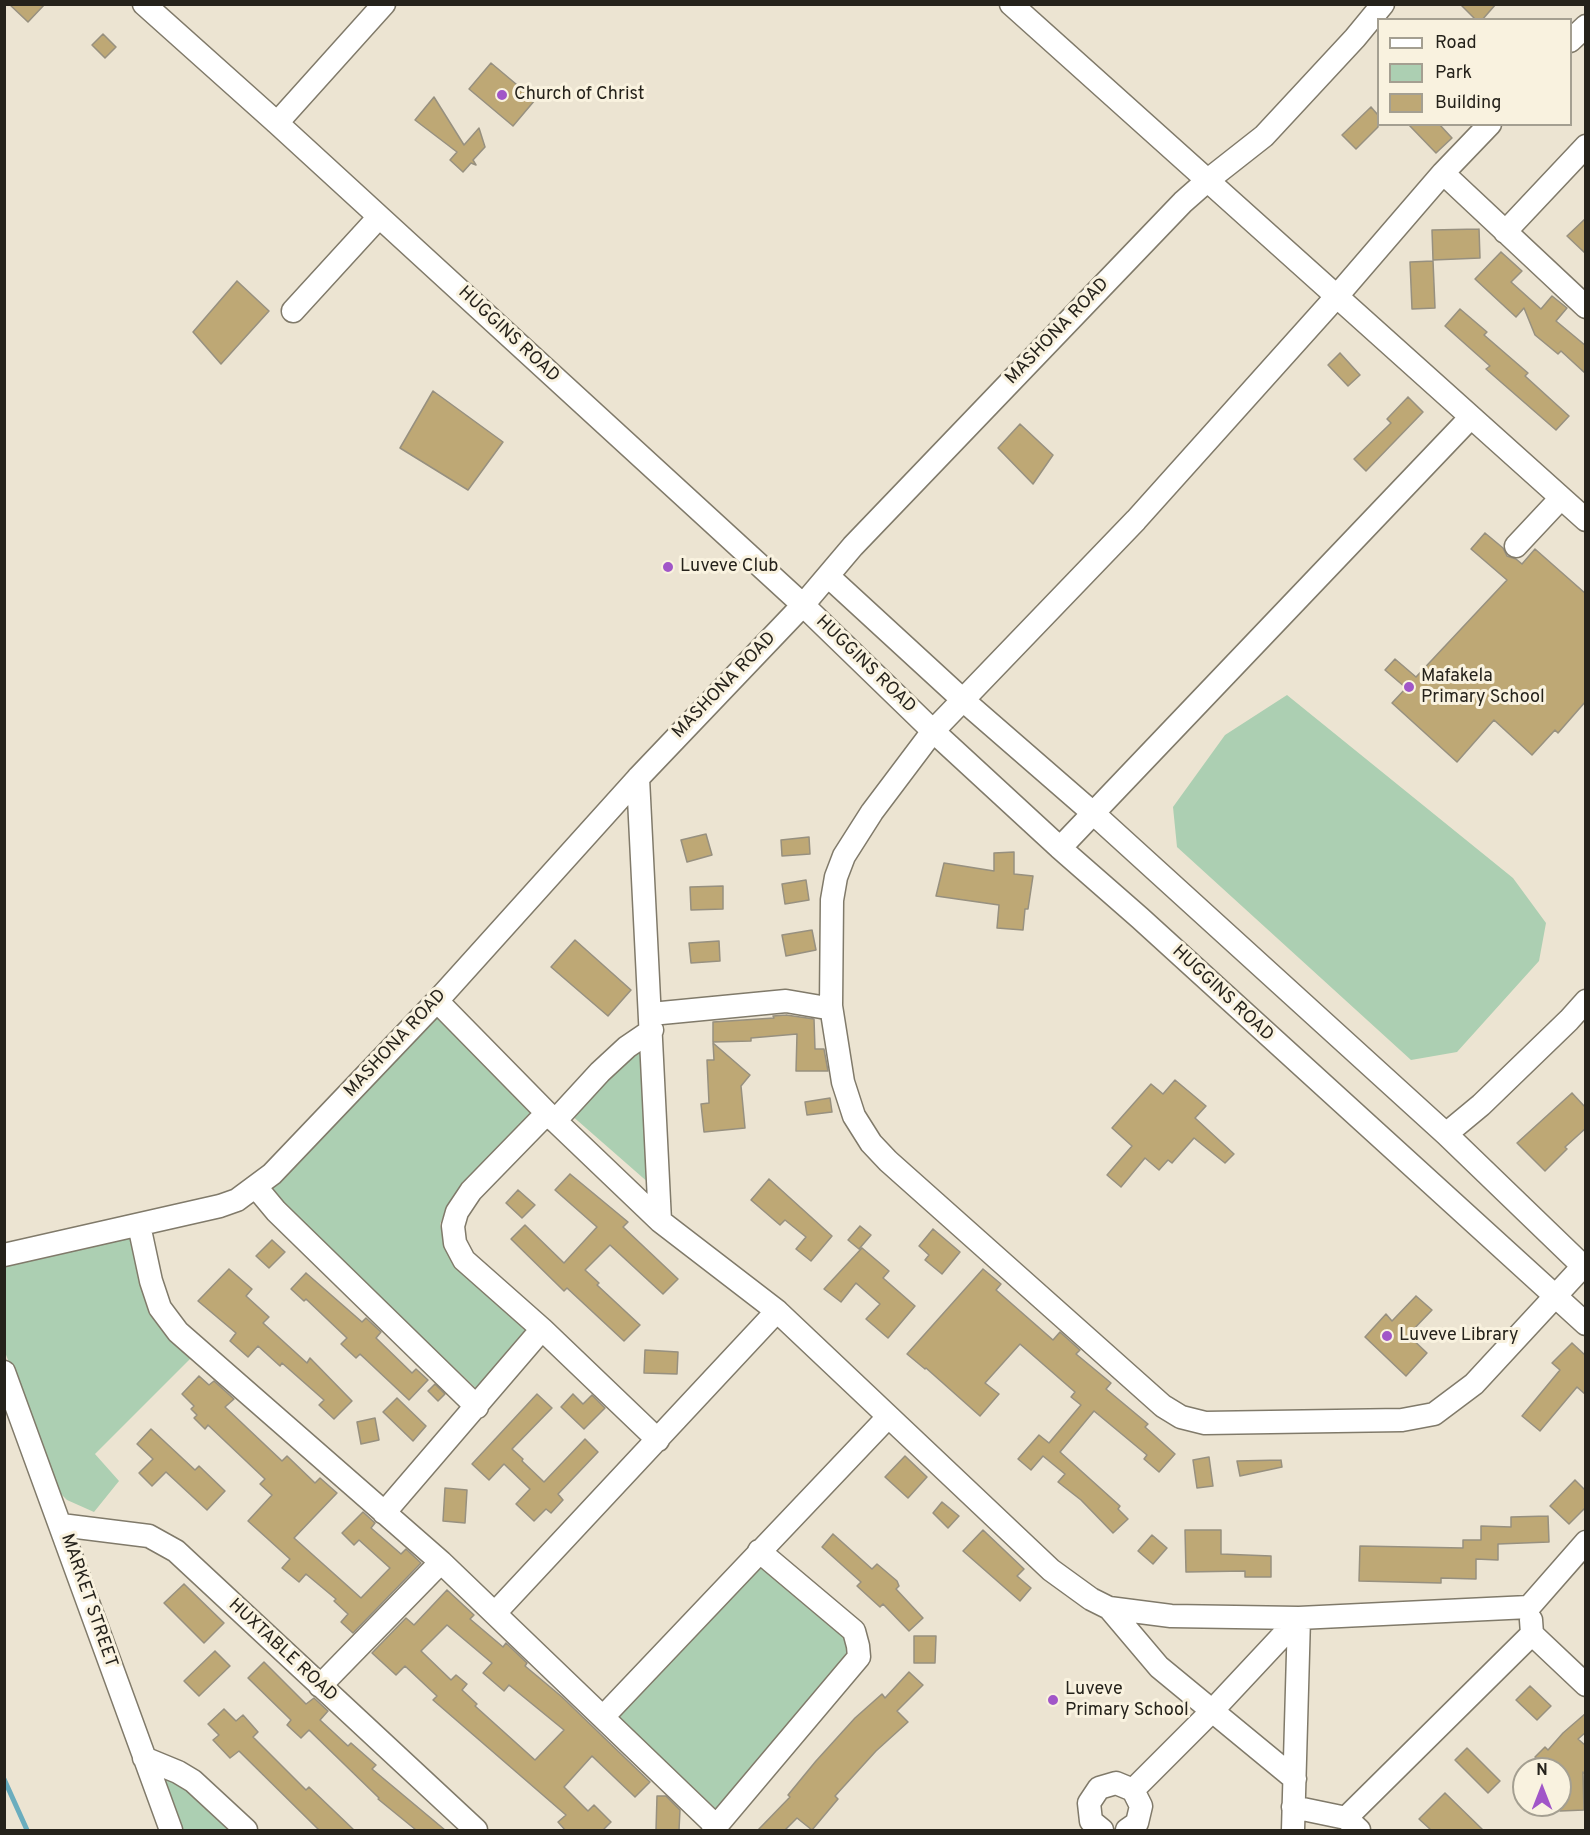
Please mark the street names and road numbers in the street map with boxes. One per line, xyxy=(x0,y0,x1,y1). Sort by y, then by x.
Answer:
street label: MASHONA ROAD xyxy=(1002,274,1114,390)
street label: HUGGINS ROAD xyxy=(453,282,563,388)
street label: HUGGINS ROAD xyxy=(810,612,920,718)
street label: MASHONA ROAD xyxy=(669,628,781,744)
street label: HUGGINS ROAD xyxy=(1167,941,1277,1047)
street label: MASHONA ROAD xyxy=(340,986,452,1102)
street label: MARKET STREET xyxy=(55,1531,121,1671)
street label: HUXTABLE ROAD xyxy=(223,1595,341,1707)

